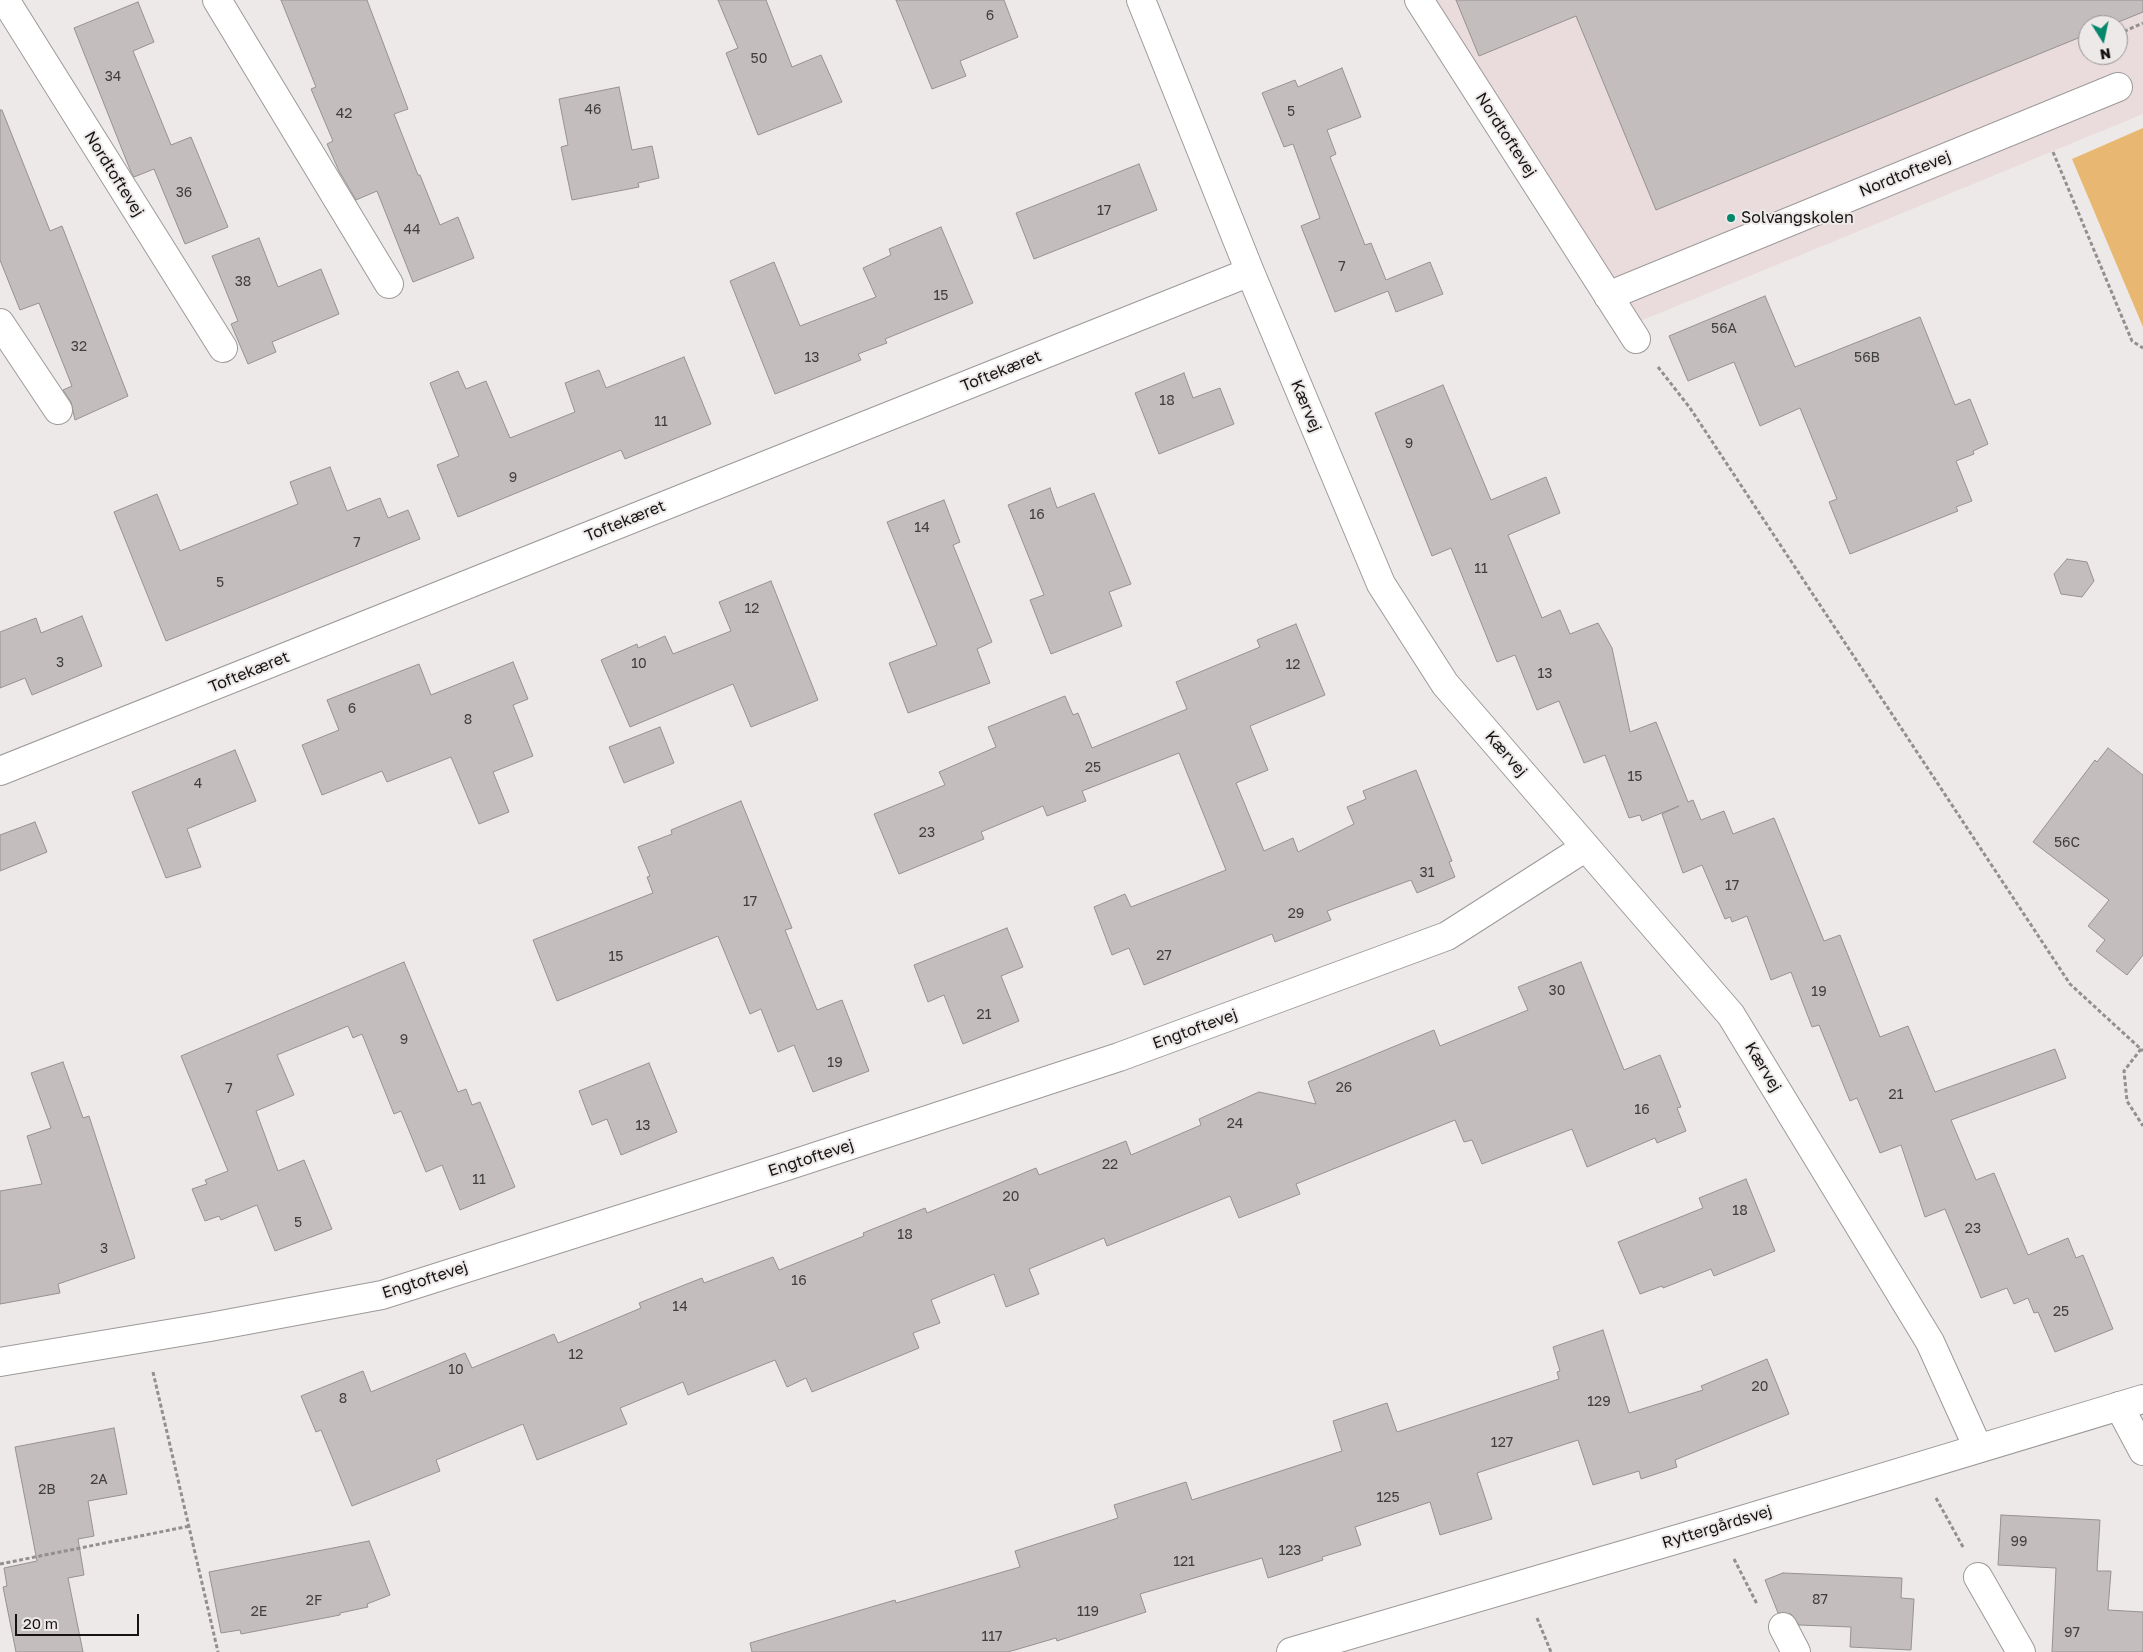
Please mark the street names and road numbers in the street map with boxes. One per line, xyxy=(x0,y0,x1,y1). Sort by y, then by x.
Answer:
street label: Nordtoftevej xyxy=(1472,89,1540,181)
street label: Nordtoftevej xyxy=(80,128,148,220)
street label: Nordtoftevej xyxy=(1856,147,1954,201)
street label: Toftekæret xyxy=(958,346,1044,396)
street label: Kærvej xyxy=(1286,377,1326,435)
street label: Toftekæret xyxy=(582,496,668,546)
street label: Toftekæret xyxy=(206,647,292,697)
street label: Kærvej xyxy=(1481,727,1531,781)
street label: Engtoftevej xyxy=(1150,1005,1240,1053)
street label: Kærvej xyxy=(1741,1039,1785,1095)
street label: Engtoftevej xyxy=(766,1135,856,1181)
street label: Engtoftevej xyxy=(380,1257,470,1303)
street label: Ryttergårdsvej xyxy=(1660,1501,1774,1553)

